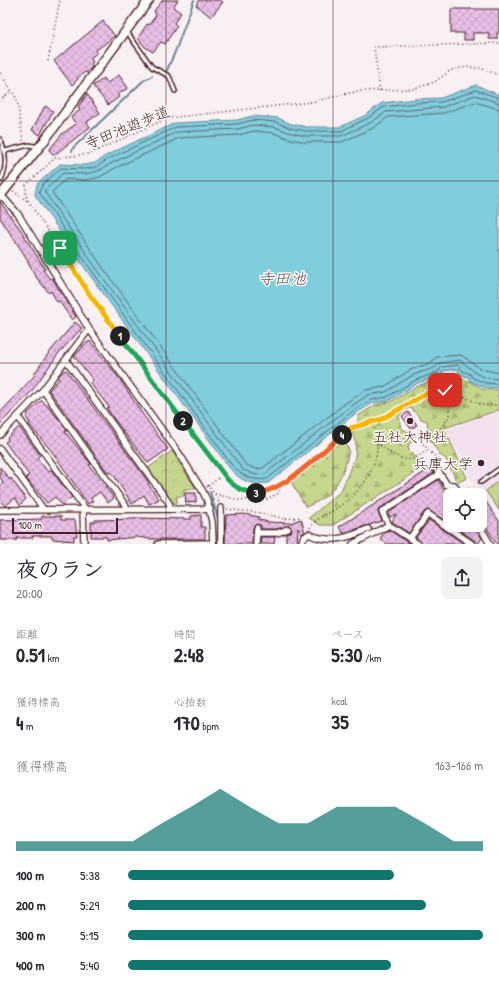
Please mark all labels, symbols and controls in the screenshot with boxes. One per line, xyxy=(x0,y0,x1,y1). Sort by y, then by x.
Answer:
street label: 寺田池遊歩道 xyxy=(81,100,173,154)
pin xyxy=(43,231,77,265)
icon: arrive xyxy=(49,237,71,259)
water label: 寺田池 xyxy=(258,267,307,289)
pin: 1 xyxy=(110,326,130,346)
text: 1 xyxy=(118,329,122,343)
pin xyxy=(428,373,462,407)
icon: check xyxy=(434,379,456,401)
pin: 2 xyxy=(173,411,193,431)
text: 2 xyxy=(180,414,186,428)
marker: 五社大神社 xyxy=(405,416,415,426)
pin: 4 xyxy=(332,425,352,445)
place label: 五社大神社 xyxy=(372,426,448,447)
text: 4 xyxy=(340,428,344,442)
place label: 兵庫大学 xyxy=(413,453,473,474)
marker: 兵庫大学 xyxy=(476,458,486,468)
pin: 3 xyxy=(246,483,266,503)
text: 3 xyxy=(254,486,258,500)
map controls xyxy=(443,488,487,532)
button: locate xyxy=(443,488,487,532)
scale bar xyxy=(12,516,118,535)
text: 100 m xyxy=(18,518,42,532)
text: 夜のラン xyxy=(16,554,104,584)
button: share xyxy=(441,557,483,599)
text: 20:00 xyxy=(16,584,43,602)
text: 距離 xyxy=(16,627,38,641)
text: 時間 xyxy=(174,627,196,641)
text: ペース xyxy=(331,627,364,641)
text: 0.51 xyxy=(16,641,45,668)
text: 2:48 xyxy=(174,641,204,668)
text: 5:30 xyxy=(331,641,362,668)
text: km xyxy=(45,651,60,665)
text: /km xyxy=(362,651,382,665)
text: kcal xyxy=(331,694,347,708)
text: 獲得標高 xyxy=(16,695,60,709)
text: 心拍数 xyxy=(174,695,207,709)
text: 35 xyxy=(331,708,349,735)
text: 4 xyxy=(16,709,24,736)
text: 170 xyxy=(174,709,200,736)
text: m xyxy=(24,719,34,733)
text: bpm xyxy=(200,719,219,733)
text: 163–166 m xyxy=(435,756,483,774)
text: 獲得標高 xyxy=(16,757,68,775)
text: 100 m xyxy=(16,866,44,884)
text: 5:38 xyxy=(80,866,100,884)
text: 200 m xyxy=(16,896,46,914)
text: 5:29 xyxy=(80,896,99,914)
text: 300 m xyxy=(16,926,45,944)
text: 5:15 xyxy=(80,926,99,944)
text: 400 m xyxy=(16,956,44,974)
text: 5:40 xyxy=(80,956,99,974)

